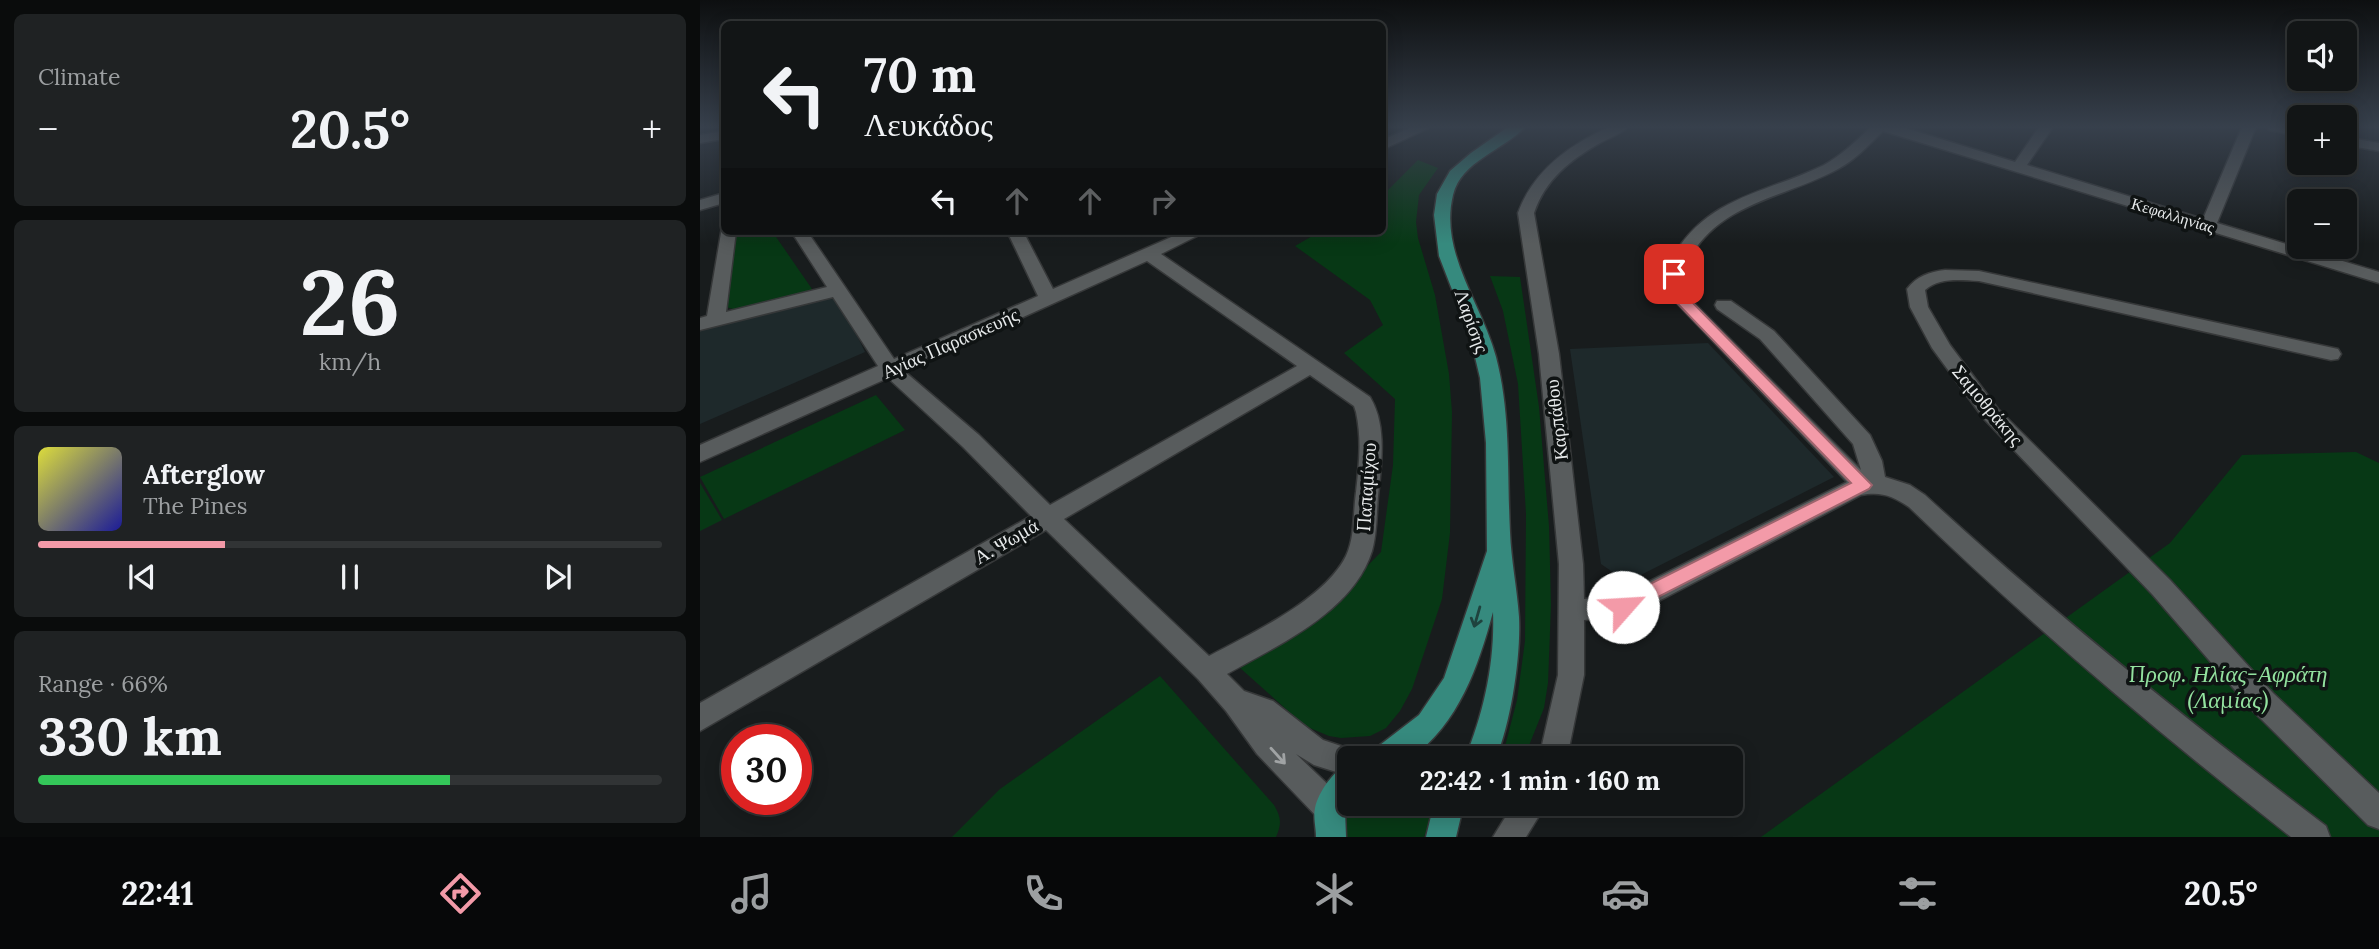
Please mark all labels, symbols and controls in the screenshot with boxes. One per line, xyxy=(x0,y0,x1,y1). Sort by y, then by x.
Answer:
map controls xyxy=(2287,21,2357,259)
button: sound xyxy=(2287,21,2357,91)
text: 70 m xyxy=(864,43,976,105)
icon: left xyxy=(749,49,840,140)
text: Climate xyxy=(38,62,120,91)
text: 20.5° xyxy=(290,96,410,162)
text: Λευκάδος xyxy=(864,104,993,145)
text: − xyxy=(38,105,58,153)
text: + xyxy=(642,105,662,153)
button: + xyxy=(2287,105,2357,175)
icon: left xyxy=(925,182,963,220)
icon: ahead xyxy=(998,182,1036,220)
icon: ahead xyxy=(1071,182,1109,220)
icon: right xyxy=(1144,182,1182,220)
button: − xyxy=(2287,189,2357,259)
street label: Κεφαλληνίας xyxy=(2129,193,2218,237)
text: 26 xyxy=(300,243,400,360)
pin xyxy=(1644,244,1704,304)
icon: arrive xyxy=(1655,255,1693,293)
street label: Λαρίσης xyxy=(1449,286,1495,357)
street label: Αγίας Παρασκευής xyxy=(878,302,1022,384)
text: km/h xyxy=(319,347,381,376)
street label: Σαμοθράκης xyxy=(1947,360,2029,451)
street label: Καρπάθου xyxy=(1539,378,1573,462)
street label: Παπαμίχου xyxy=(1351,442,1381,532)
text: Afterglow xyxy=(143,458,265,491)
text: The Pines xyxy=(143,491,248,520)
street label: Α. Ψωμά xyxy=(970,513,1042,569)
icon: previous xyxy=(123,558,161,596)
icon: pause xyxy=(331,558,369,596)
icon: next xyxy=(539,558,577,596)
position arrow xyxy=(1586,570,1660,644)
one-way arrow xyxy=(1470,605,1483,627)
park label: Προφ. Ηλίας-Αφράτη (Λαμίας) xyxy=(2129,659,2328,715)
text: Range · 66% xyxy=(38,669,168,698)
text: 330 km xyxy=(38,703,222,769)
speed limit sign: 30 xyxy=(721,724,812,815)
one-way arrow xyxy=(1269,747,1286,764)
text: 22:42 · 1 min · 160 m xyxy=(1420,764,1660,797)
icon: directions xyxy=(436,869,485,918)
icon: music xyxy=(727,869,776,918)
icon: phone xyxy=(1019,869,1068,918)
icon: climate xyxy=(1310,869,1359,918)
icon: car xyxy=(1601,869,1650,918)
icon: filters xyxy=(1893,869,1942,918)
text: 22:41 xyxy=(121,873,194,914)
text: 20.5° xyxy=(2184,873,2258,914)

